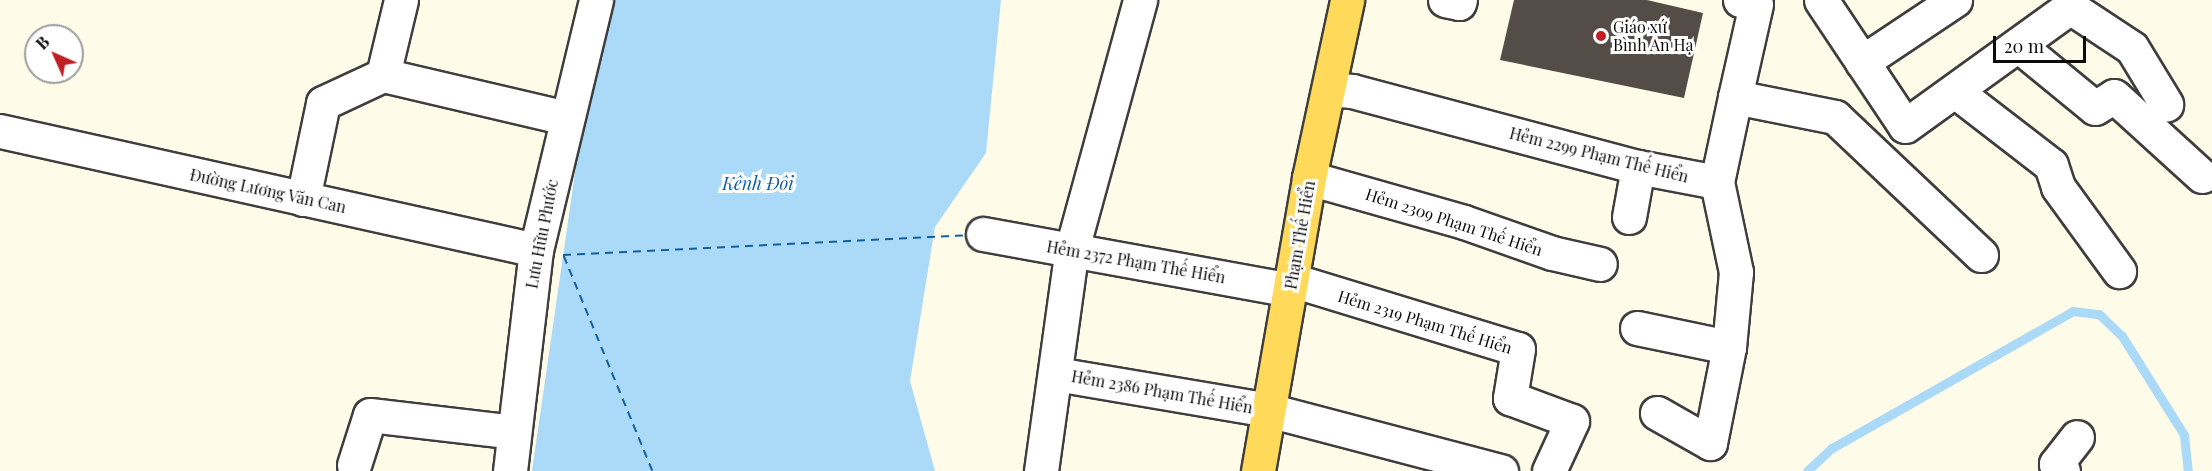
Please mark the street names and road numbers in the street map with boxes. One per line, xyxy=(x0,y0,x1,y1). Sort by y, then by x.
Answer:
street label: Hẻm 2299 Phạm Thế Hiển xyxy=(1507,123,1691,187)
street label: Đường Lương Văn Can xyxy=(188,165,348,217)
street label: Lưu Hữu Phước xyxy=(522,178,562,290)
street label: Phạm Thế Hiển xyxy=(1281,179,1319,291)
street label: Hẻm 2309 Phạm Thế Hiển xyxy=(1363,184,1545,260)
street label: Hẻm 2372 Phạm Thế Hiển xyxy=(1045,237,1227,287)
street label: Hẻm 2319 Phạm Thế Hiển xyxy=(1335,286,1515,358)
street label: Hẻm 2386 Phạm Thế Hiển xyxy=(1070,367,1254,417)

